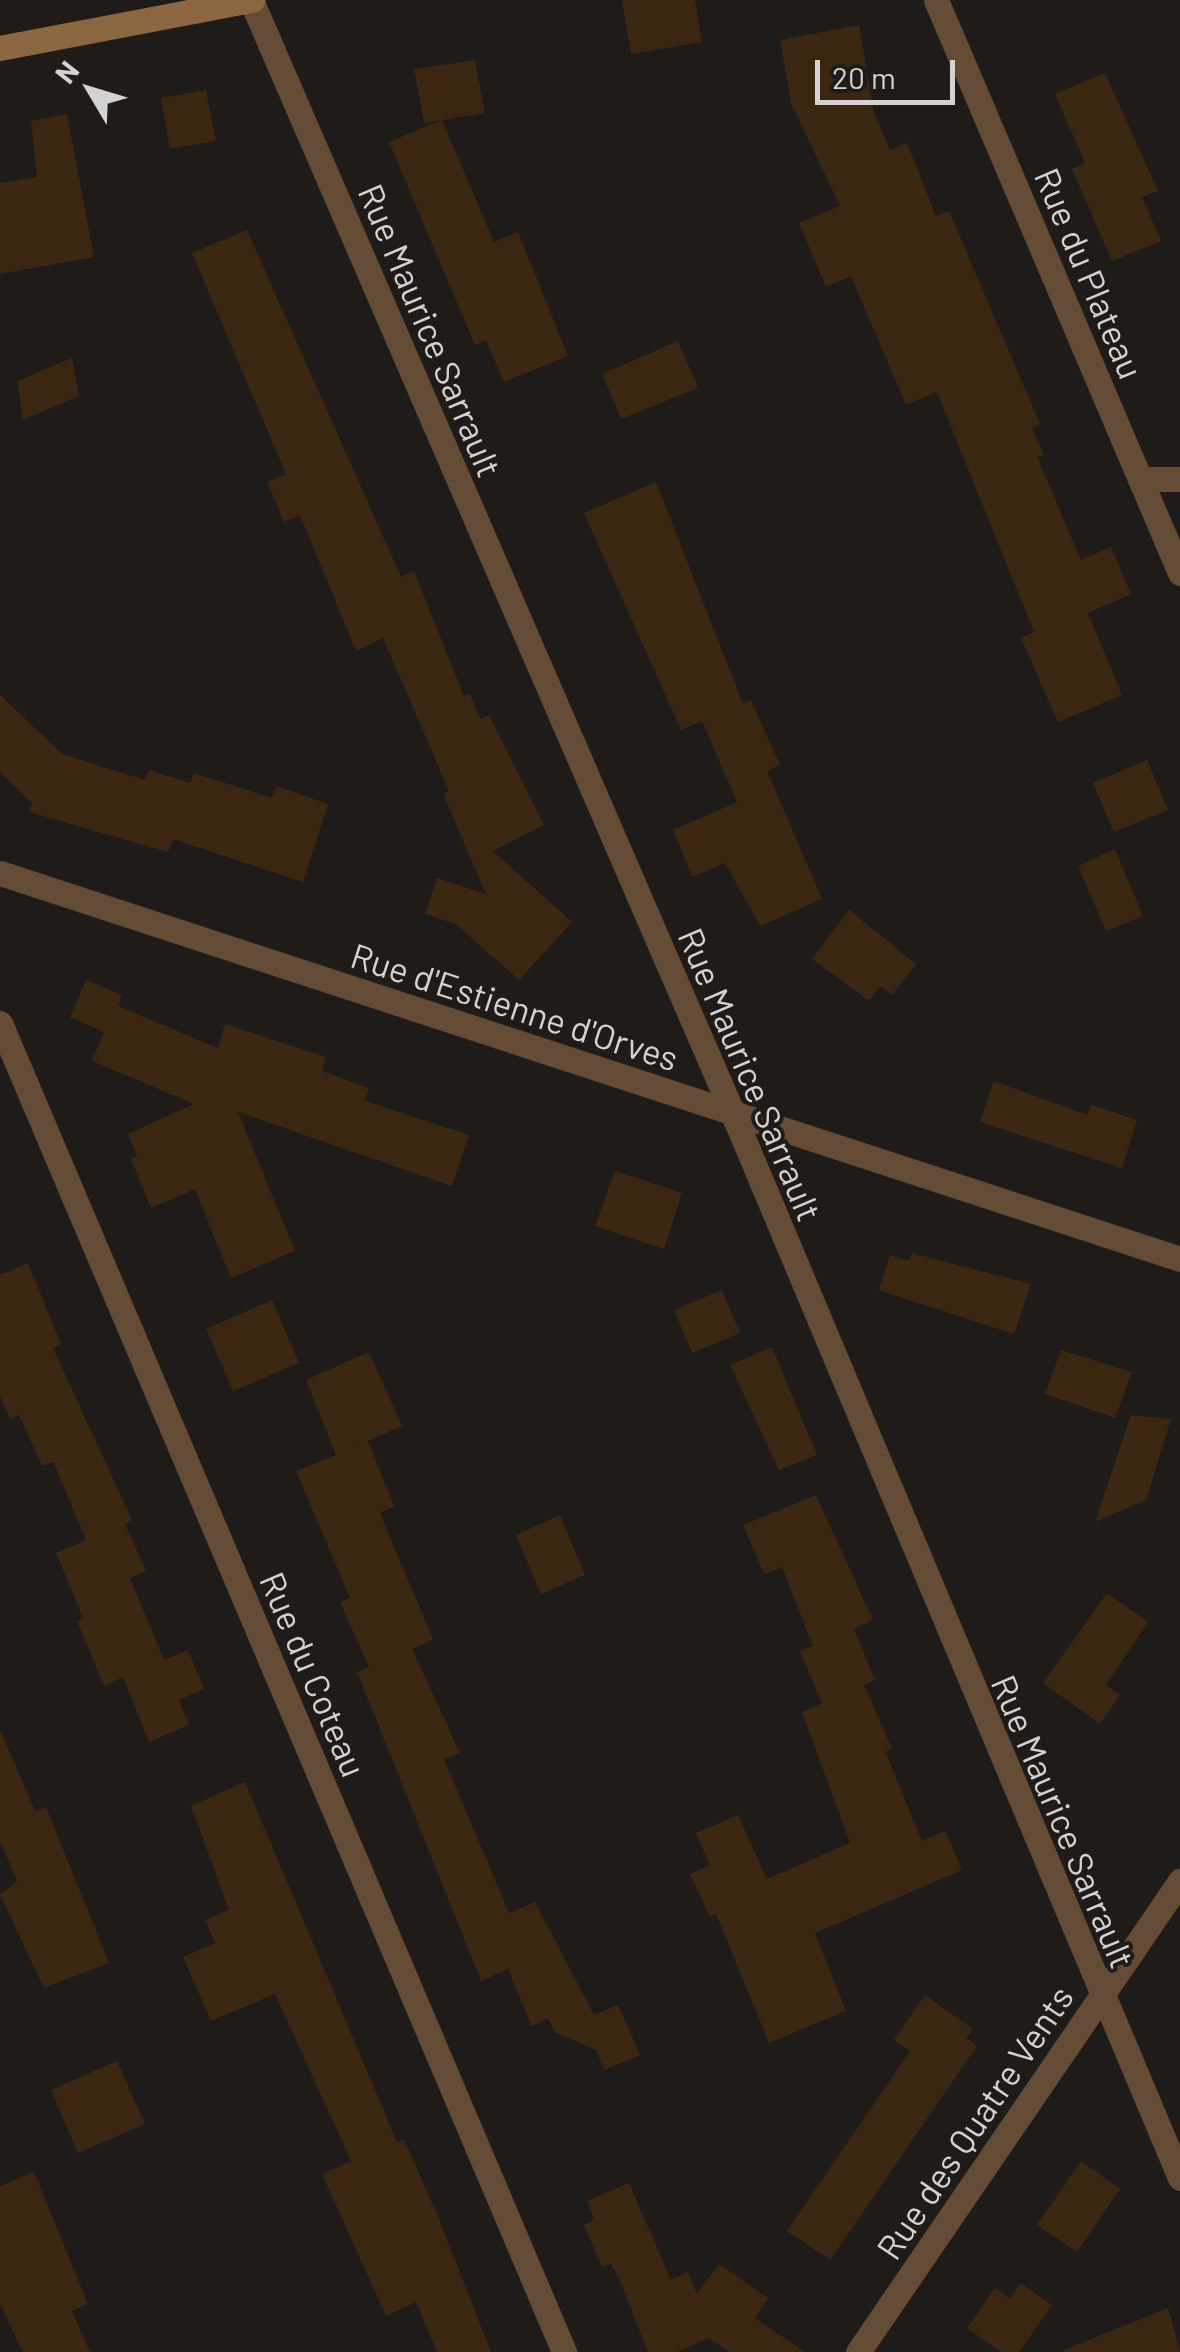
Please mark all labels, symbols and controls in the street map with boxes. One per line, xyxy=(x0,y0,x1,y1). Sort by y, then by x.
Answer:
north arrow xyxy=(40,40,140,140)
scale bar xyxy=(820,40,960,102)
text: N xyxy=(47,54,85,89)
text: 20 m xyxy=(832,59,896,95)
street label: Rue du Plateau xyxy=(1027,161,1153,385)
street label: Rue Maurice Sarrault xyxy=(350,177,512,483)
street label: Rue Maurice Sarrault xyxy=(670,921,832,1227)
street label: Rue d'Estienne d'Orves xyxy=(346,933,684,1079)
street label: Rue du Coteau xyxy=(252,1565,376,1783)
street label: Rue Maurice Sarrault xyxy=(983,1668,1145,1974)
street label: Rue des Quatre Vents xyxy=(867,1977,1081,2267)

